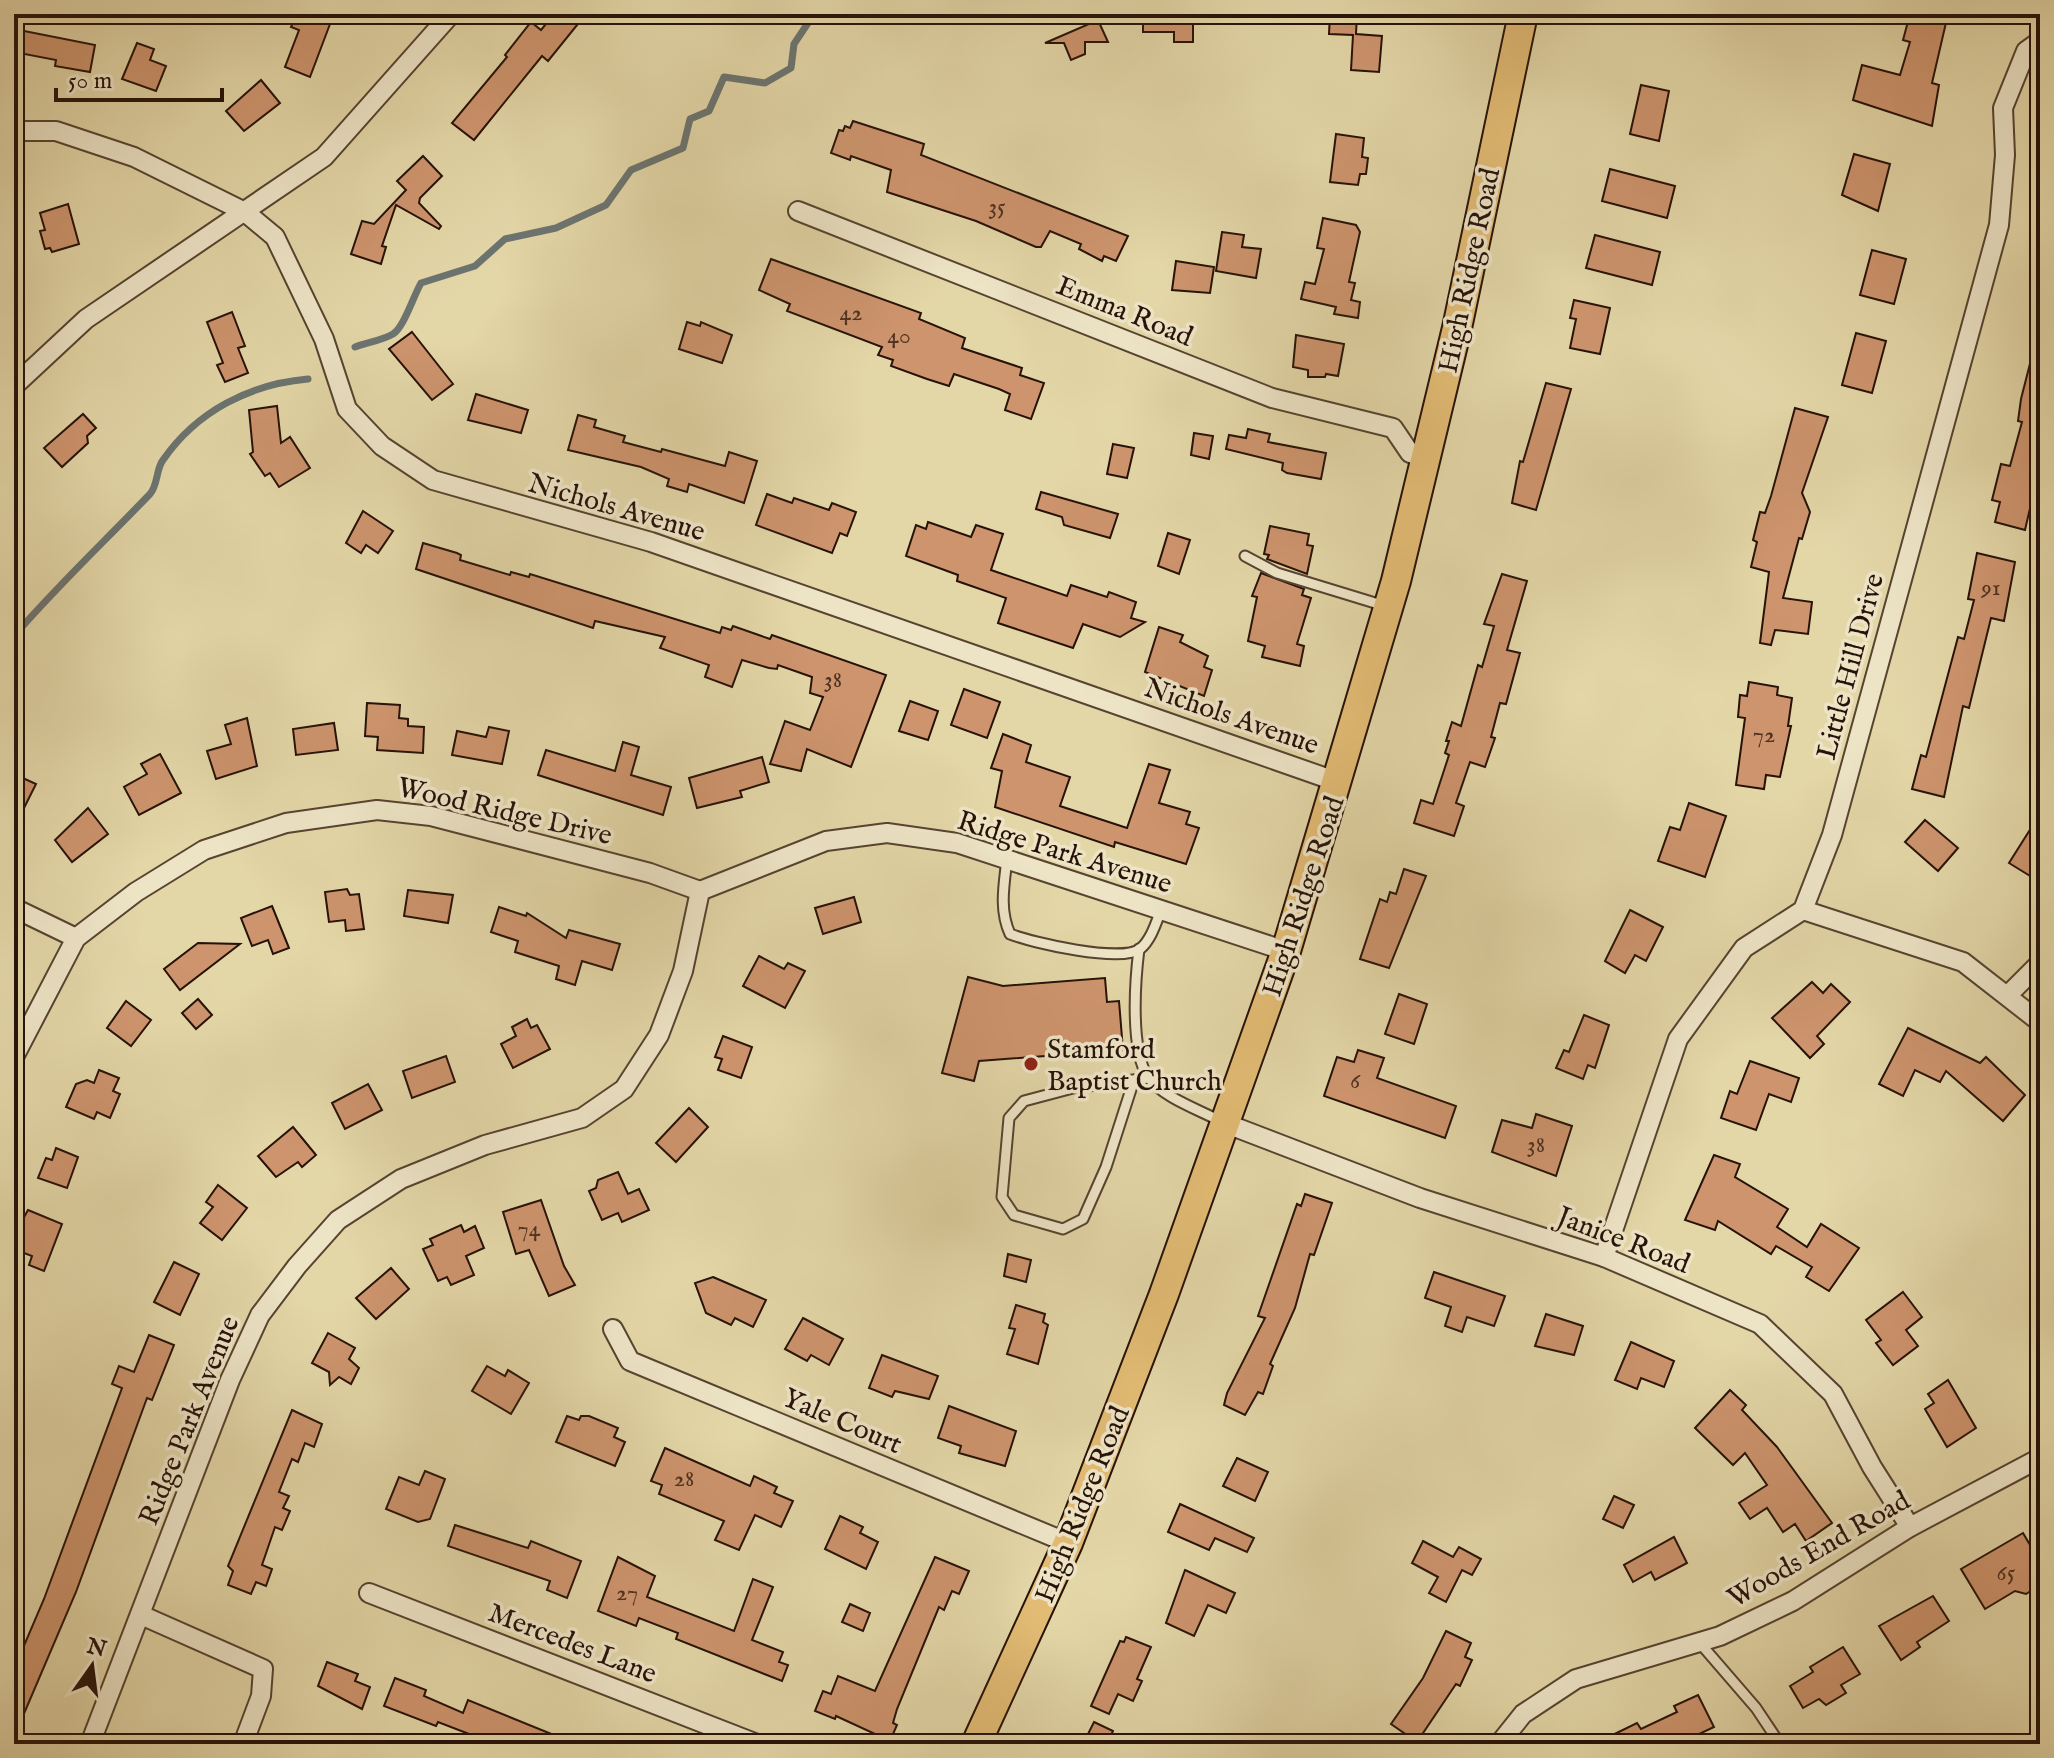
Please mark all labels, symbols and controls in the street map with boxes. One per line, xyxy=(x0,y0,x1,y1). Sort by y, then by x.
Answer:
scale bar xyxy=(56,52,222,102)
text: 50 m xyxy=(68,66,112,97)
street label: High Ridge Road xyxy=(1432,165,1509,376)
house number: 35 xyxy=(988,192,1006,223)
street label: Emma Road xyxy=(1051,269,1198,356)
house number: 42 xyxy=(839,298,863,329)
house number: 40 xyxy=(887,321,911,352)
street label: Nichols Avenue xyxy=(524,466,709,550)
street label: Little Hill Drive xyxy=(1810,570,1893,764)
house number: 91 xyxy=(1980,573,2001,604)
house number: 38 xyxy=(824,665,842,696)
street label: Nichols Avenue xyxy=(1139,671,1323,764)
house number: 72 xyxy=(1753,720,1775,751)
street label: Wood Ridge Drive xyxy=(394,771,615,854)
street label: High Ridge Road xyxy=(1255,792,1353,1001)
street label: Ridge Park Avenue xyxy=(953,804,1176,903)
place label: Stamford Baptist Church xyxy=(1047,1033,1222,1100)
marker: Stamford Baptist Church xyxy=(1022,1055,1040,1073)
house number: 6 xyxy=(1350,1066,1361,1097)
house number: 38 xyxy=(1527,1130,1545,1161)
street label: Janice Road xyxy=(1549,1199,1694,1283)
house number: 74 xyxy=(518,1214,541,1245)
street label: Ridge Park Avenue xyxy=(132,1311,248,1531)
street label: Yale Court xyxy=(777,1382,907,1463)
street label: High Ridge Road xyxy=(1028,1402,1139,1608)
house number: 28 xyxy=(674,1464,694,1495)
street label: Woods End Road xyxy=(1722,1484,1917,1617)
house number: 65 xyxy=(1997,1558,2016,1589)
house number: 27 xyxy=(616,1578,638,1609)
street label: Mercedes Lane xyxy=(483,1596,661,1693)
north arrow xyxy=(52,1626,132,1706)
text: N xyxy=(83,1632,109,1664)

